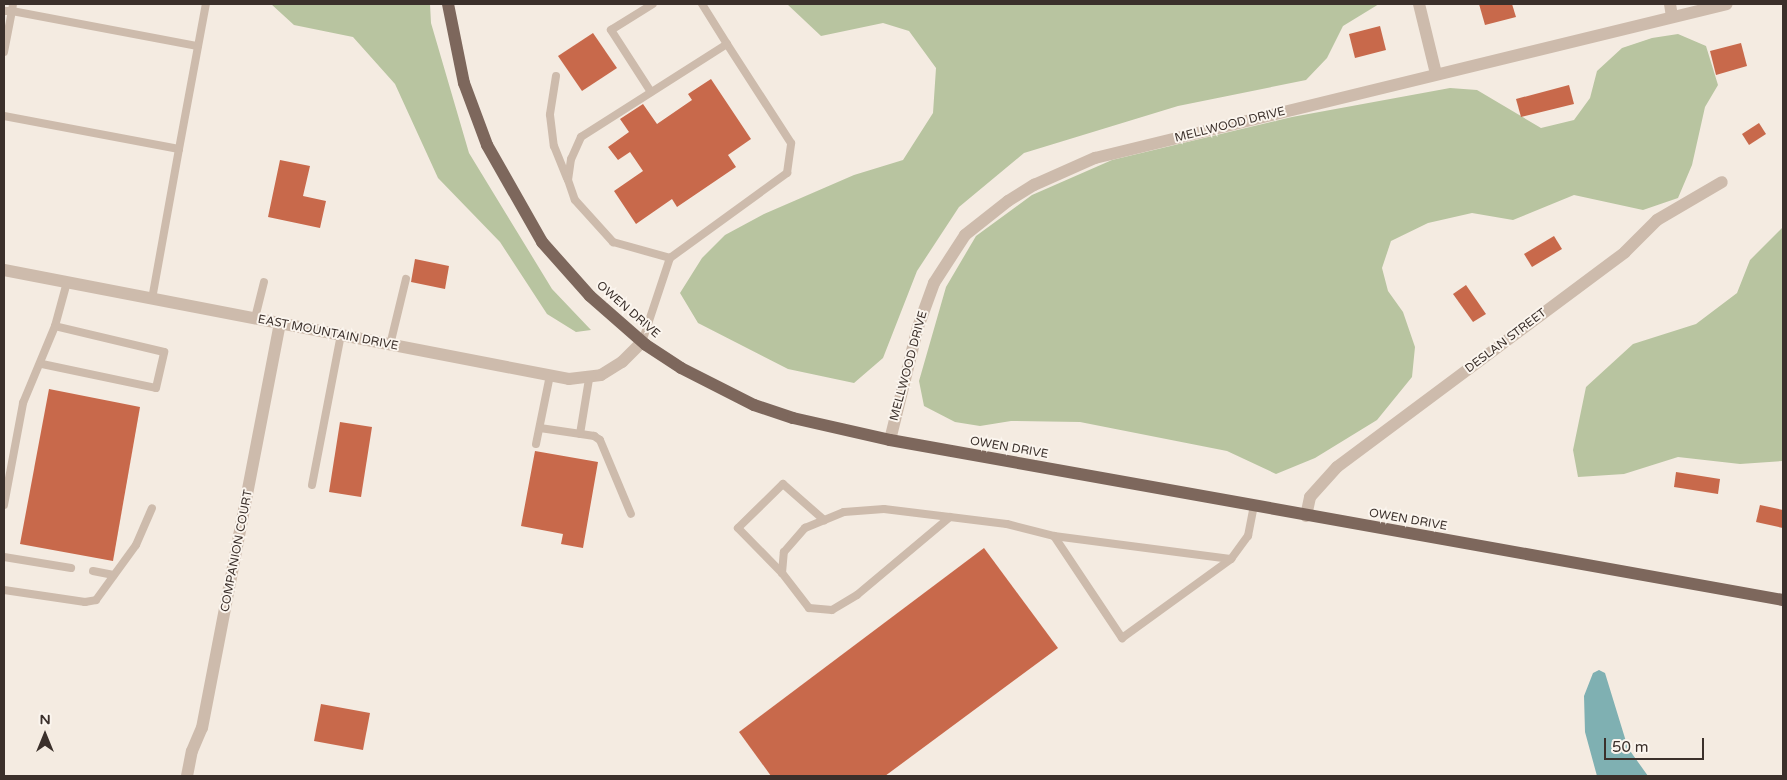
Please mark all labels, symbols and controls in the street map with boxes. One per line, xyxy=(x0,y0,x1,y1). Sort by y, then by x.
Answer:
street label: MELLWOOD DRIVE xyxy=(1173,104,1287,146)
street label: OWEN DRIVE xyxy=(593,279,663,341)
street label: DESLAN STREET xyxy=(1463,306,1549,376)
street label: MELLWOOD DRIVE xyxy=(887,309,931,423)
street label: EAST MOUNTAIN DRIVE xyxy=(257,312,399,354)
street label: OWEN DRIVE xyxy=(969,434,1049,462)
street label: COMPANION COURT xyxy=(218,489,256,613)
street label: OWEN DRIVE xyxy=(1368,506,1448,534)
north arrow xyxy=(20,710,70,760)
text: N xyxy=(39,711,51,728)
scale bar xyxy=(1607,728,1707,760)
text: 50 m xyxy=(1612,738,1649,756)

